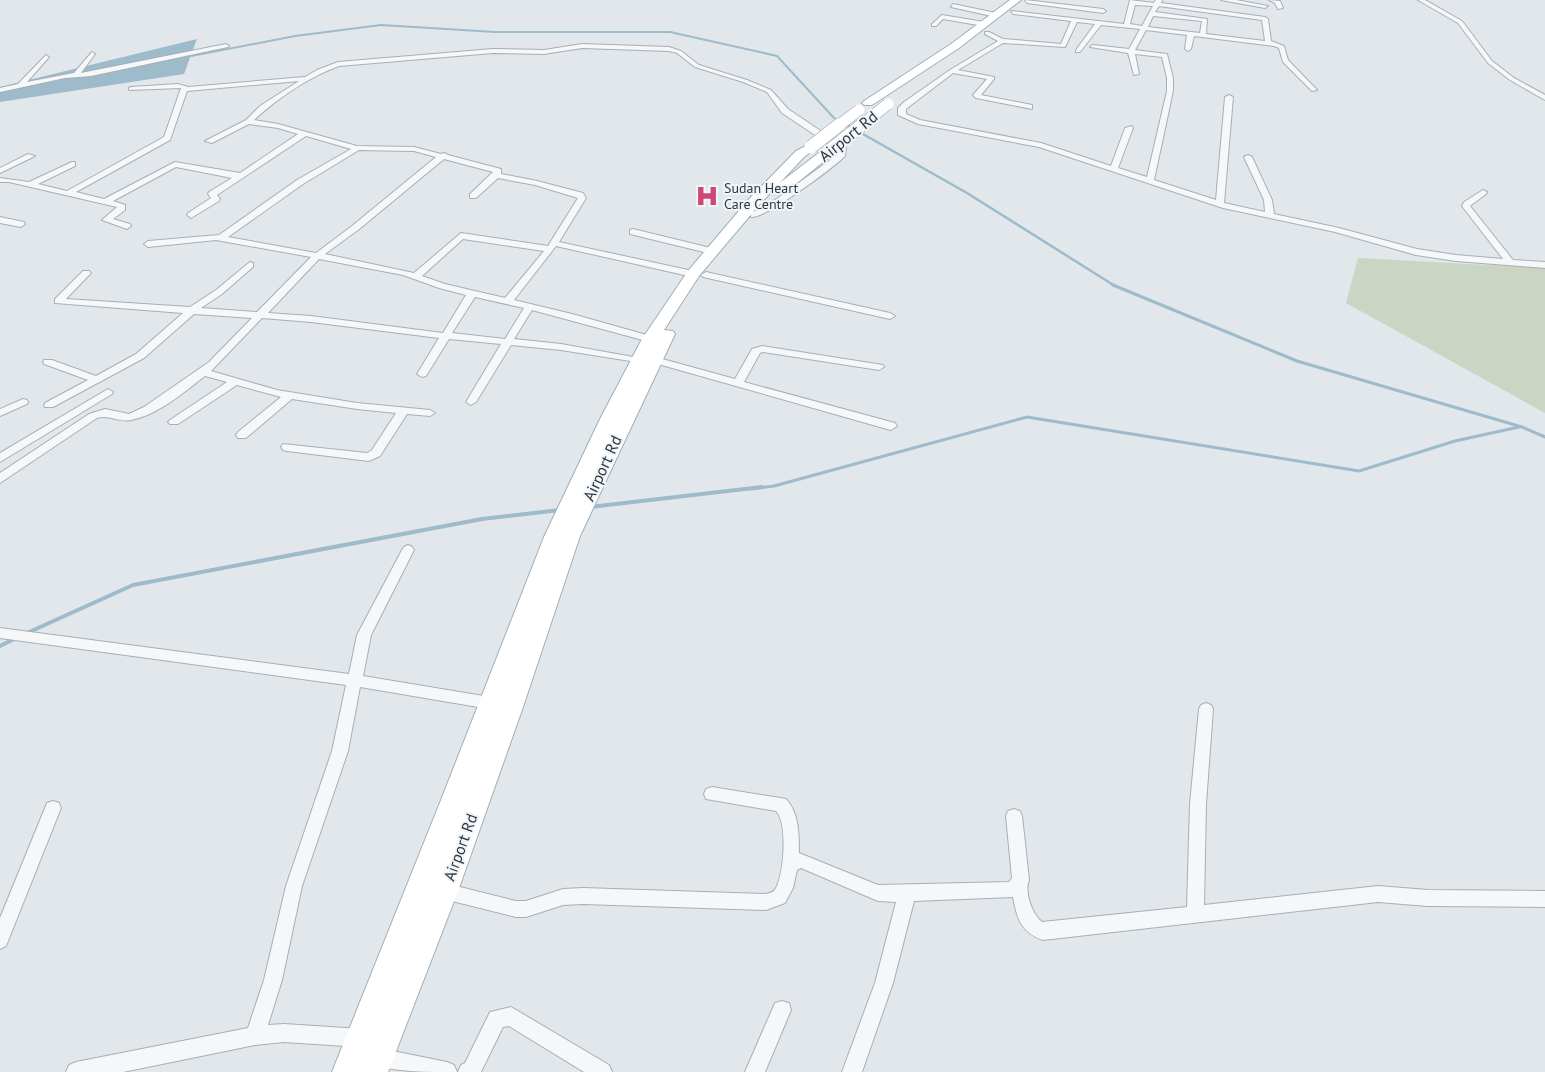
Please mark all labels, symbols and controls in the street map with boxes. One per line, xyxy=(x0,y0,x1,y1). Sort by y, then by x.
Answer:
street label: Airport Rd xyxy=(814,106,882,166)
place label: Sudan Heart Care Centre xyxy=(724,179,798,213)
hospital icon: Sudan Heart Care Centre xyxy=(694,183,720,209)
street label: Airport Rd xyxy=(578,432,626,504)
street label: Airport Rd xyxy=(439,811,481,883)

